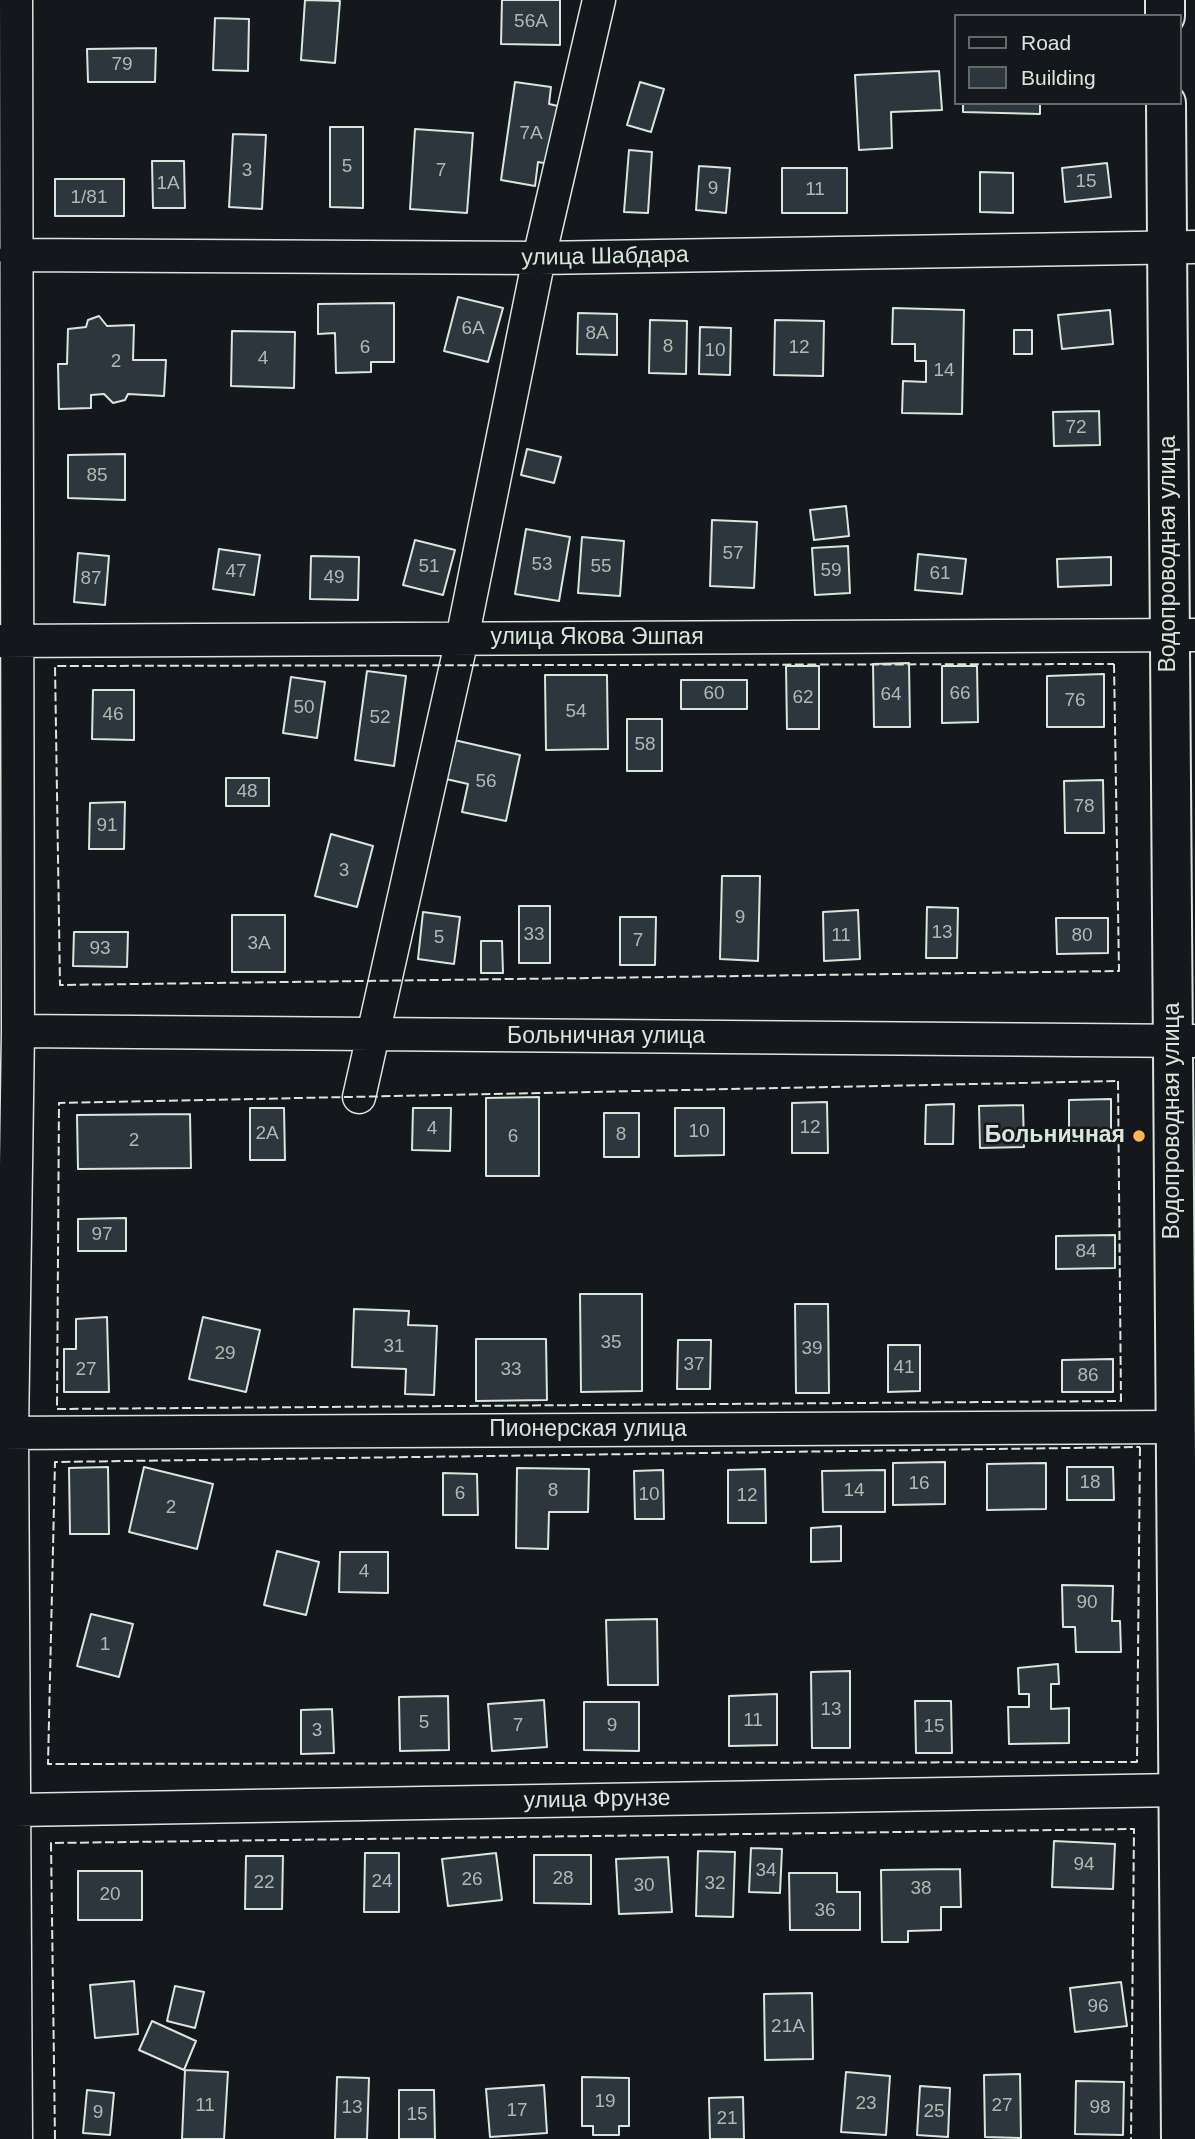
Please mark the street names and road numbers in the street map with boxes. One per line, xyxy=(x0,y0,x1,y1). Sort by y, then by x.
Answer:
street label: улица Шабдара xyxy=(521,242,689,272)
street label: Водопроводная улица xyxy=(1155,435,1183,673)
street label: улица Якова Эшпая xyxy=(490,624,704,652)
street label: Водопроводная улица xyxy=(1159,1002,1187,1240)
street label: Больничная улица xyxy=(507,1023,705,1051)
street label: Пионерская улица xyxy=(489,1416,687,1444)
street label: улица Фрунзе xyxy=(523,1785,671,1815)

